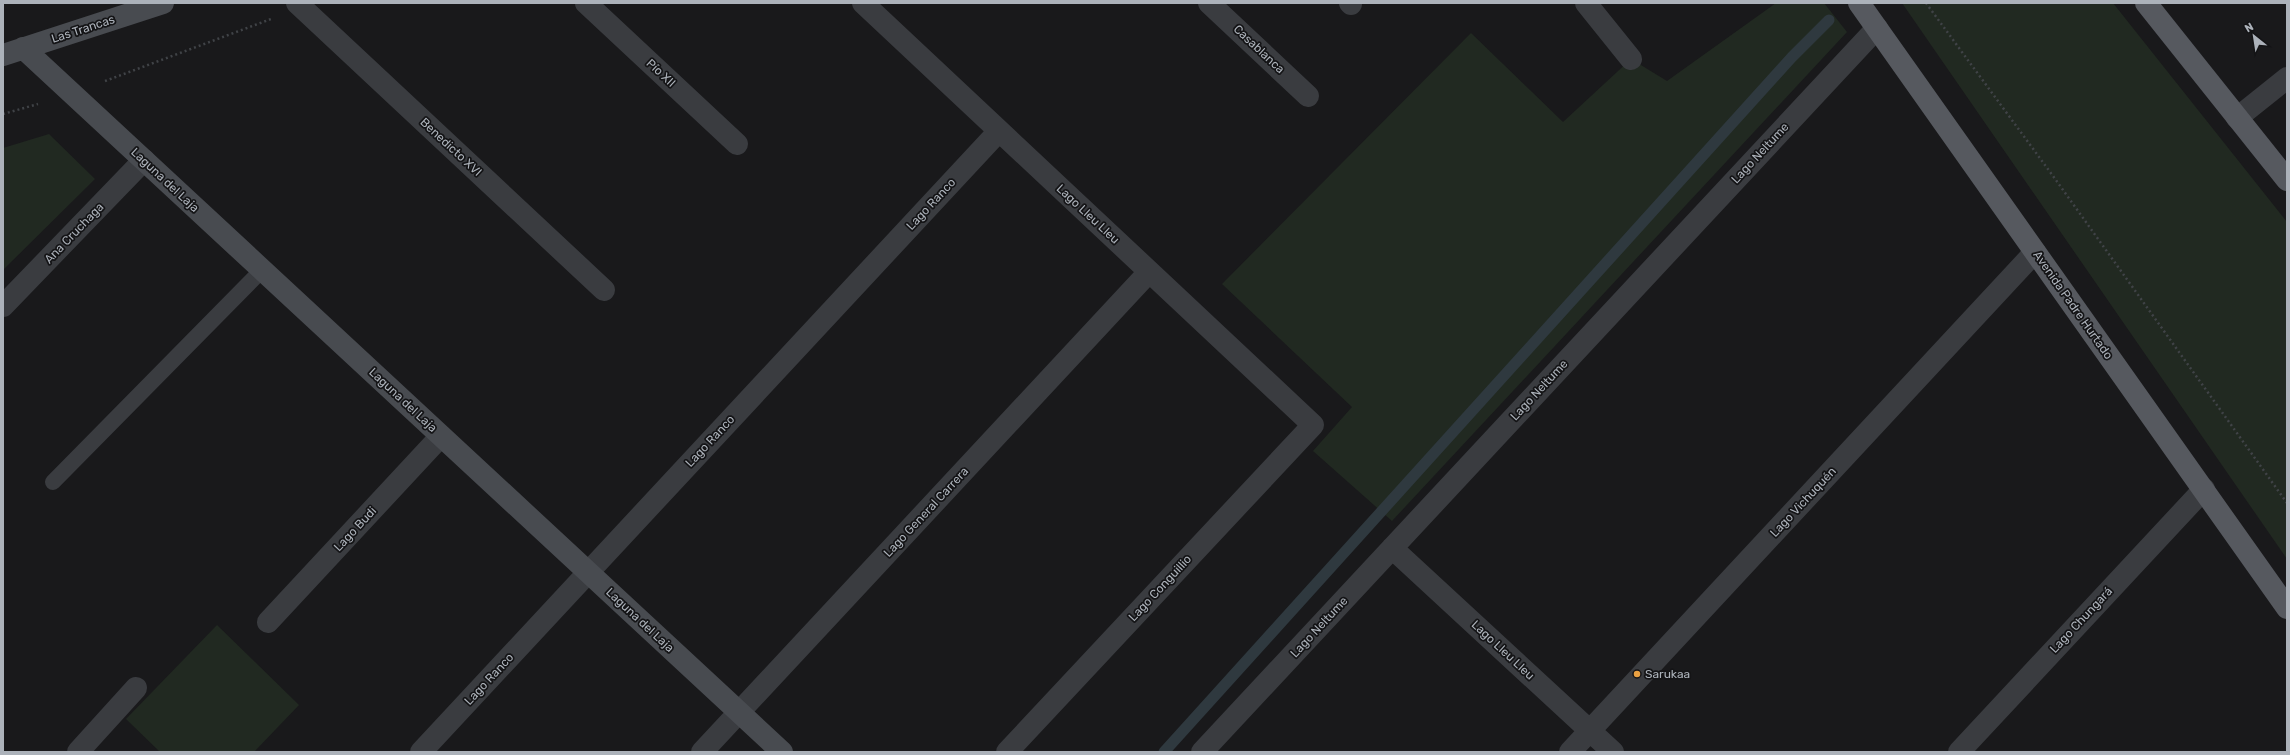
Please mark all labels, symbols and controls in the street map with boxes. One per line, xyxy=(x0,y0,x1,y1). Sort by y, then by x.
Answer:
street label: Las Trancas xyxy=(50,12,116,46)
north arrow xyxy=(2234,16,2274,56)
text: N xyxy=(2243,20,2256,35)
street label: Casablanca xyxy=(1231,22,1287,76)
street label: Pío XII xyxy=(644,56,678,90)
street label: Benedicto XVI xyxy=(417,115,485,179)
street label: Lago Neltume xyxy=(1728,120,1792,186)
street label: Laguna del Laja xyxy=(128,145,202,215)
street label: Lago Ranco xyxy=(903,175,959,233)
street label: Lago Lleu Lleu xyxy=(1054,181,1122,247)
street label: Ana Cruchaga xyxy=(42,200,106,266)
street label: Avenida Padre Hurtado xyxy=(2030,248,2116,362)
street label: Lago Neltume xyxy=(1507,357,1571,423)
street label: Laguna del Laja xyxy=(366,365,440,435)
street label: Lago Ranco xyxy=(682,412,738,470)
street label: Lago General Carrera xyxy=(881,464,971,560)
street label: Lago Vichuquén xyxy=(1767,464,1839,540)
street label: Lago Budi xyxy=(331,504,379,554)
street label: Lago Conguillio xyxy=(1126,552,1194,624)
street label: Lago Chungará xyxy=(2047,584,2115,656)
street label: Laguna del Laja xyxy=(603,585,677,655)
street label: Lago Neltume xyxy=(1287,594,1351,660)
street label: Lago Lleu Lleu xyxy=(1469,617,1537,683)
street label: Lago Ranco xyxy=(461,650,517,708)
place label: Sarukaa xyxy=(1645,667,1690,681)
marker: Sarukaa xyxy=(1632,669,1642,679)

